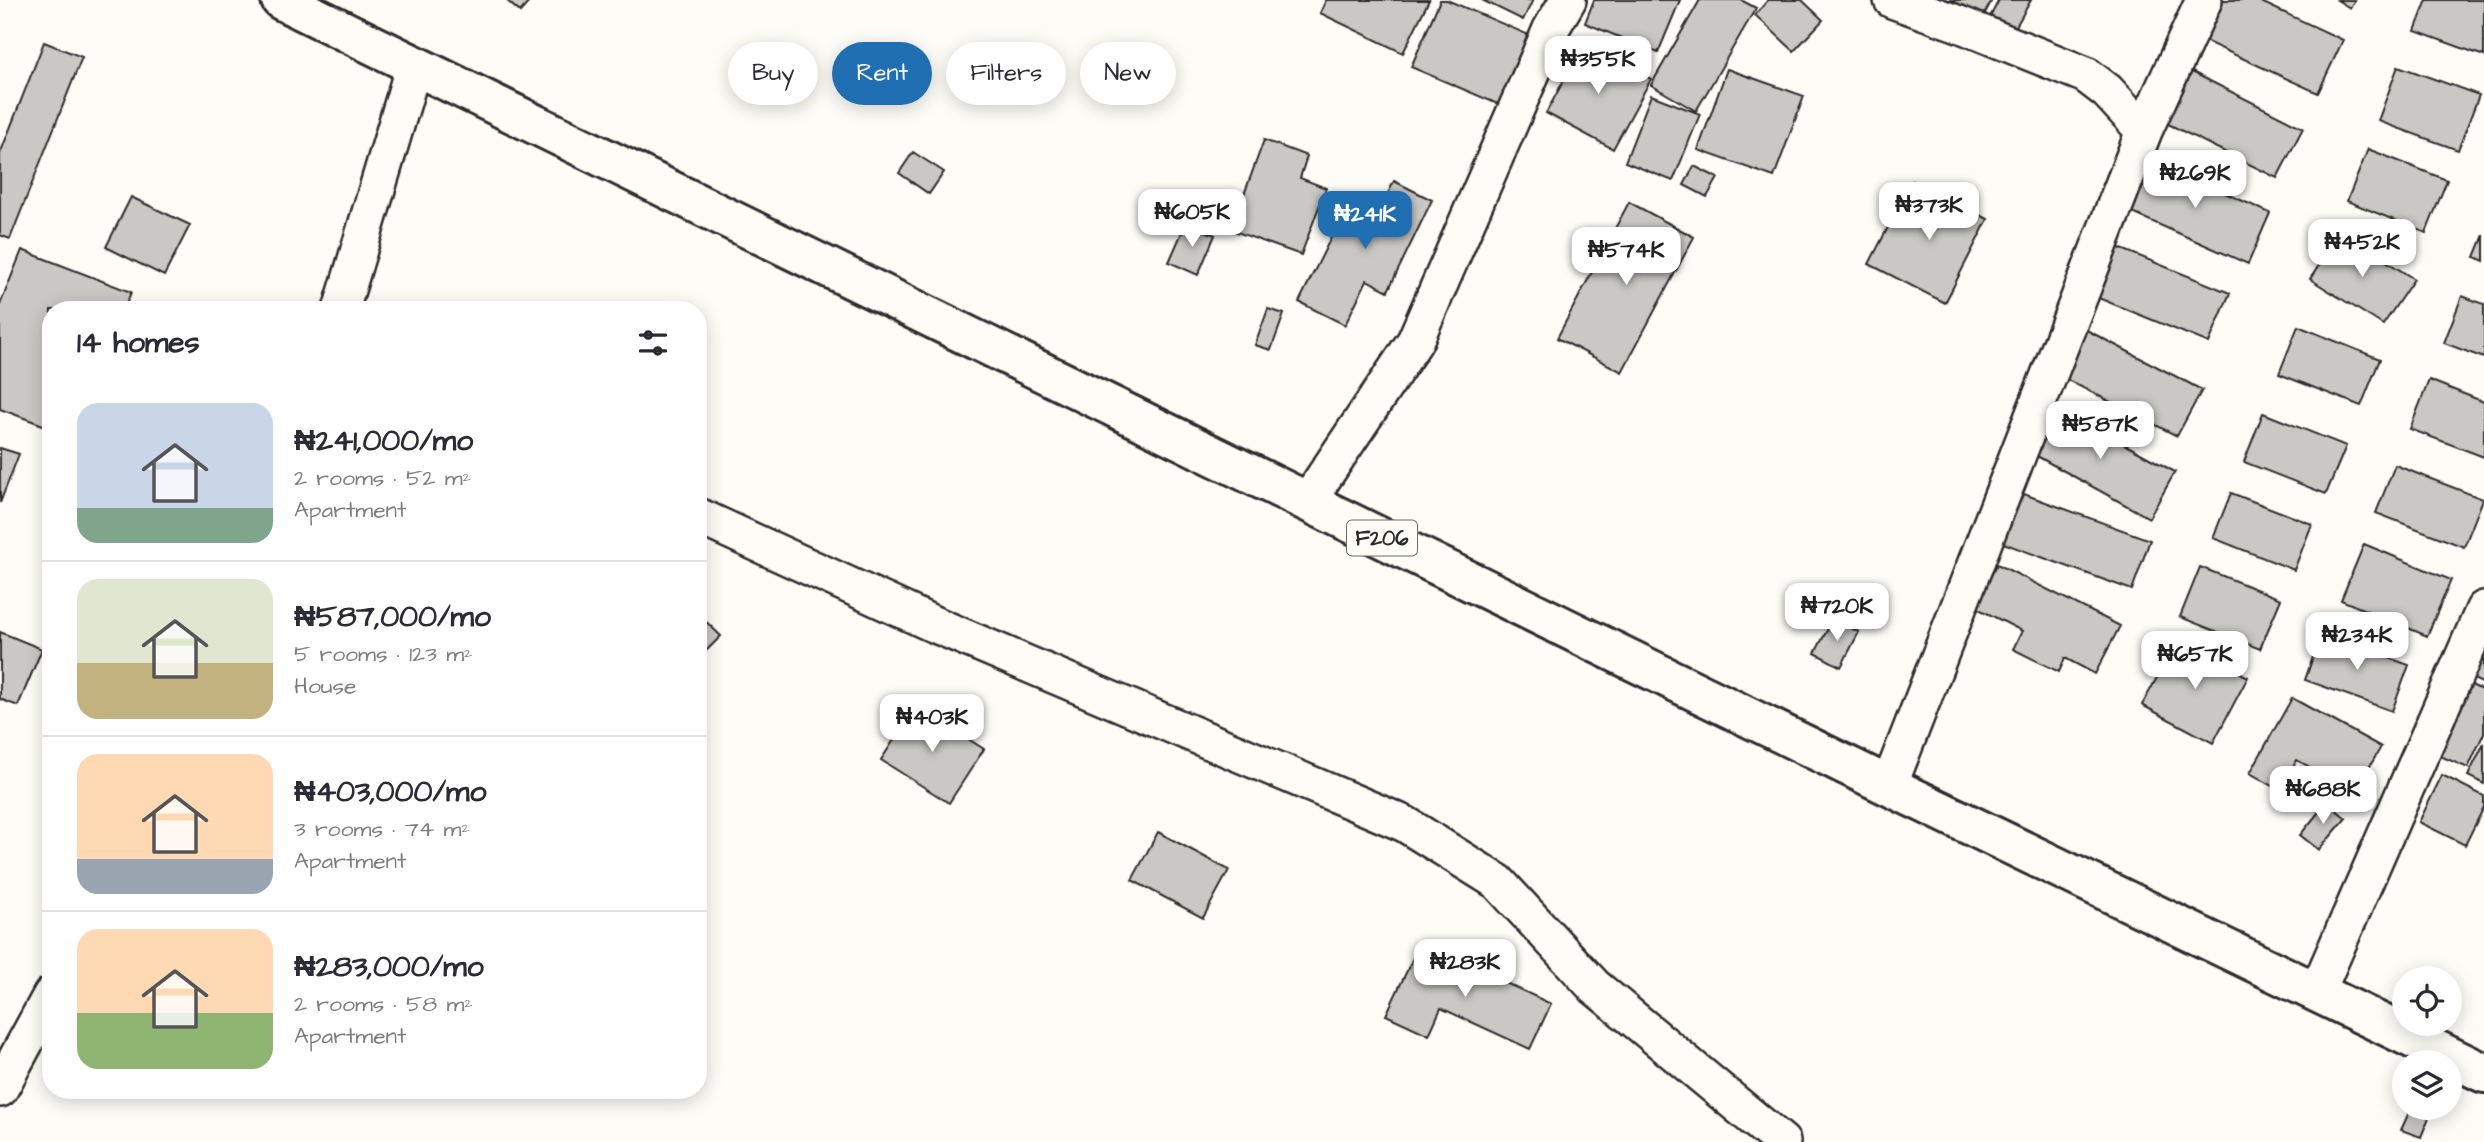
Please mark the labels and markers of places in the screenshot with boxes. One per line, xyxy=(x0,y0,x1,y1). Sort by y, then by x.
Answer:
pin: ₦355K xyxy=(1549,36,1647,96)
pin: ₦269K xyxy=(2146,150,2244,210)
pin: ₦373K xyxy=(1880,182,1978,242)
pin: ₦605K xyxy=(1143,190,1241,249)
pin: ₦241K xyxy=(1316,191,1414,251)
pin: ₦452K xyxy=(2313,219,2411,279)
pin: ₦574K xyxy=(1577,228,1675,287)
pin: ₦587K xyxy=(2051,402,2149,461)
pin: ₦720K xyxy=(1788,584,1886,643)
pin: ₦234K xyxy=(2308,612,2406,672)
pin: ₦657K xyxy=(2146,632,2244,691)
pin: ₦403K xyxy=(883,694,981,754)
pin: ₦688K xyxy=(2274,766,2372,826)
pin: ₦283K xyxy=(1416,940,1514,999)

